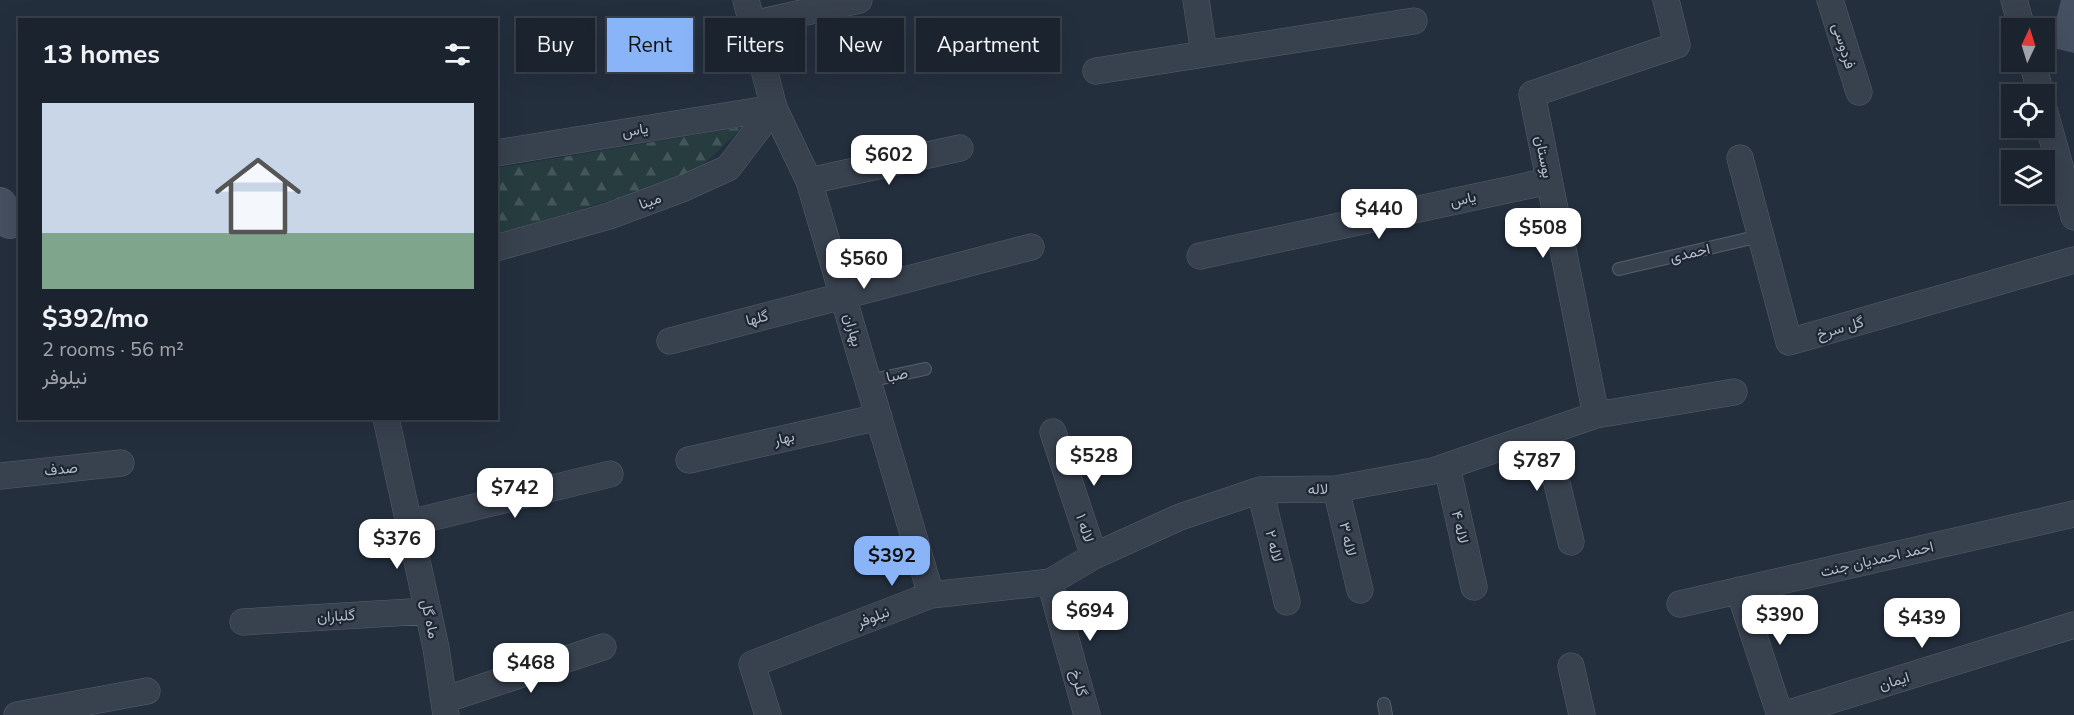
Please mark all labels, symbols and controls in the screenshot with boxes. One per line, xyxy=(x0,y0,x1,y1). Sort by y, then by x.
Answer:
chip: Buy xyxy=(516,18,595,72)
chip: Rent xyxy=(607,18,693,72)
chip: Filters xyxy=(705,18,805,72)
chip: New xyxy=(817,18,904,72)
chip: Apartment xyxy=(916,18,1060,72)
north arrow xyxy=(2001,18,2055,72)
map controls xyxy=(2001,18,2055,204)
street label: فردوسی xyxy=(1828,21,1860,71)
text: 13 homes xyxy=(42,37,160,72)
icon: filters xyxy=(441,38,474,71)
button: locate xyxy=(2001,84,2055,138)
street label: یاس xyxy=(620,118,650,142)
street label: بوستان xyxy=(1530,134,1558,180)
pin: $602 xyxy=(853,135,925,186)
text: $602 xyxy=(865,141,913,168)
icon: home xyxy=(204,142,312,250)
button: layers xyxy=(2001,150,2055,204)
street label: یاس xyxy=(1448,186,1478,212)
street label: مینا xyxy=(636,188,664,214)
pin: $440 xyxy=(1343,189,1415,240)
text: $440 xyxy=(1355,195,1403,222)
pin: $508 xyxy=(1507,208,1579,259)
text: $508 xyxy=(1519,214,1567,241)
pin: $560 xyxy=(828,239,900,290)
street label: احمدی xyxy=(1668,239,1712,267)
text: $560 xyxy=(840,245,888,272)
text: $392/mo xyxy=(42,301,149,336)
street label: گلها xyxy=(744,305,771,330)
street label: بهاران xyxy=(839,311,867,349)
street label: گل سرخ xyxy=(1814,312,1867,345)
text: 2 rooms · 56 m² xyxy=(42,336,184,363)
street label: صبا xyxy=(884,363,910,387)
text: نیلوفر xyxy=(42,364,87,391)
street label: بهار xyxy=(771,426,796,450)
pin: $528 xyxy=(1058,436,1130,487)
pin: $787 xyxy=(1501,441,1573,492)
text: $528 xyxy=(1070,442,1118,469)
text: $787 xyxy=(1513,447,1561,474)
street label: صدف xyxy=(43,457,79,481)
pin: $742 xyxy=(479,468,551,519)
text: $742 xyxy=(491,474,539,501)
street label: لاله xyxy=(1308,479,1328,499)
street label: لاله ۴ xyxy=(1447,509,1473,545)
street label: لاله ۱ xyxy=(1071,511,1099,545)
pin: $376 xyxy=(361,519,433,570)
street label: لاله ۳ xyxy=(1334,520,1362,558)
text: $376 xyxy=(373,525,421,552)
street label: لاله ۲ xyxy=(1260,528,1288,564)
pin: $392 xyxy=(856,536,928,587)
street label: احمد احمدیان جنت xyxy=(1818,536,1936,582)
text: $392 xyxy=(868,542,916,569)
pin: $694 xyxy=(1054,591,1126,642)
pin: $390 xyxy=(1744,595,1816,646)
text: $694 xyxy=(1066,597,1114,624)
street label: ماه گل xyxy=(416,598,444,640)
pin: $439 xyxy=(1886,598,1958,649)
text: $390 xyxy=(1756,601,1804,628)
street label: نیلوفر xyxy=(853,602,892,633)
text: $439 xyxy=(1898,604,1946,631)
street label: گلباران xyxy=(316,605,356,627)
pin: $468 xyxy=(495,643,567,694)
text: $468 xyxy=(507,649,555,676)
street label: گلرخ xyxy=(1065,667,1092,699)
street label: ایمان xyxy=(1876,667,1912,695)

